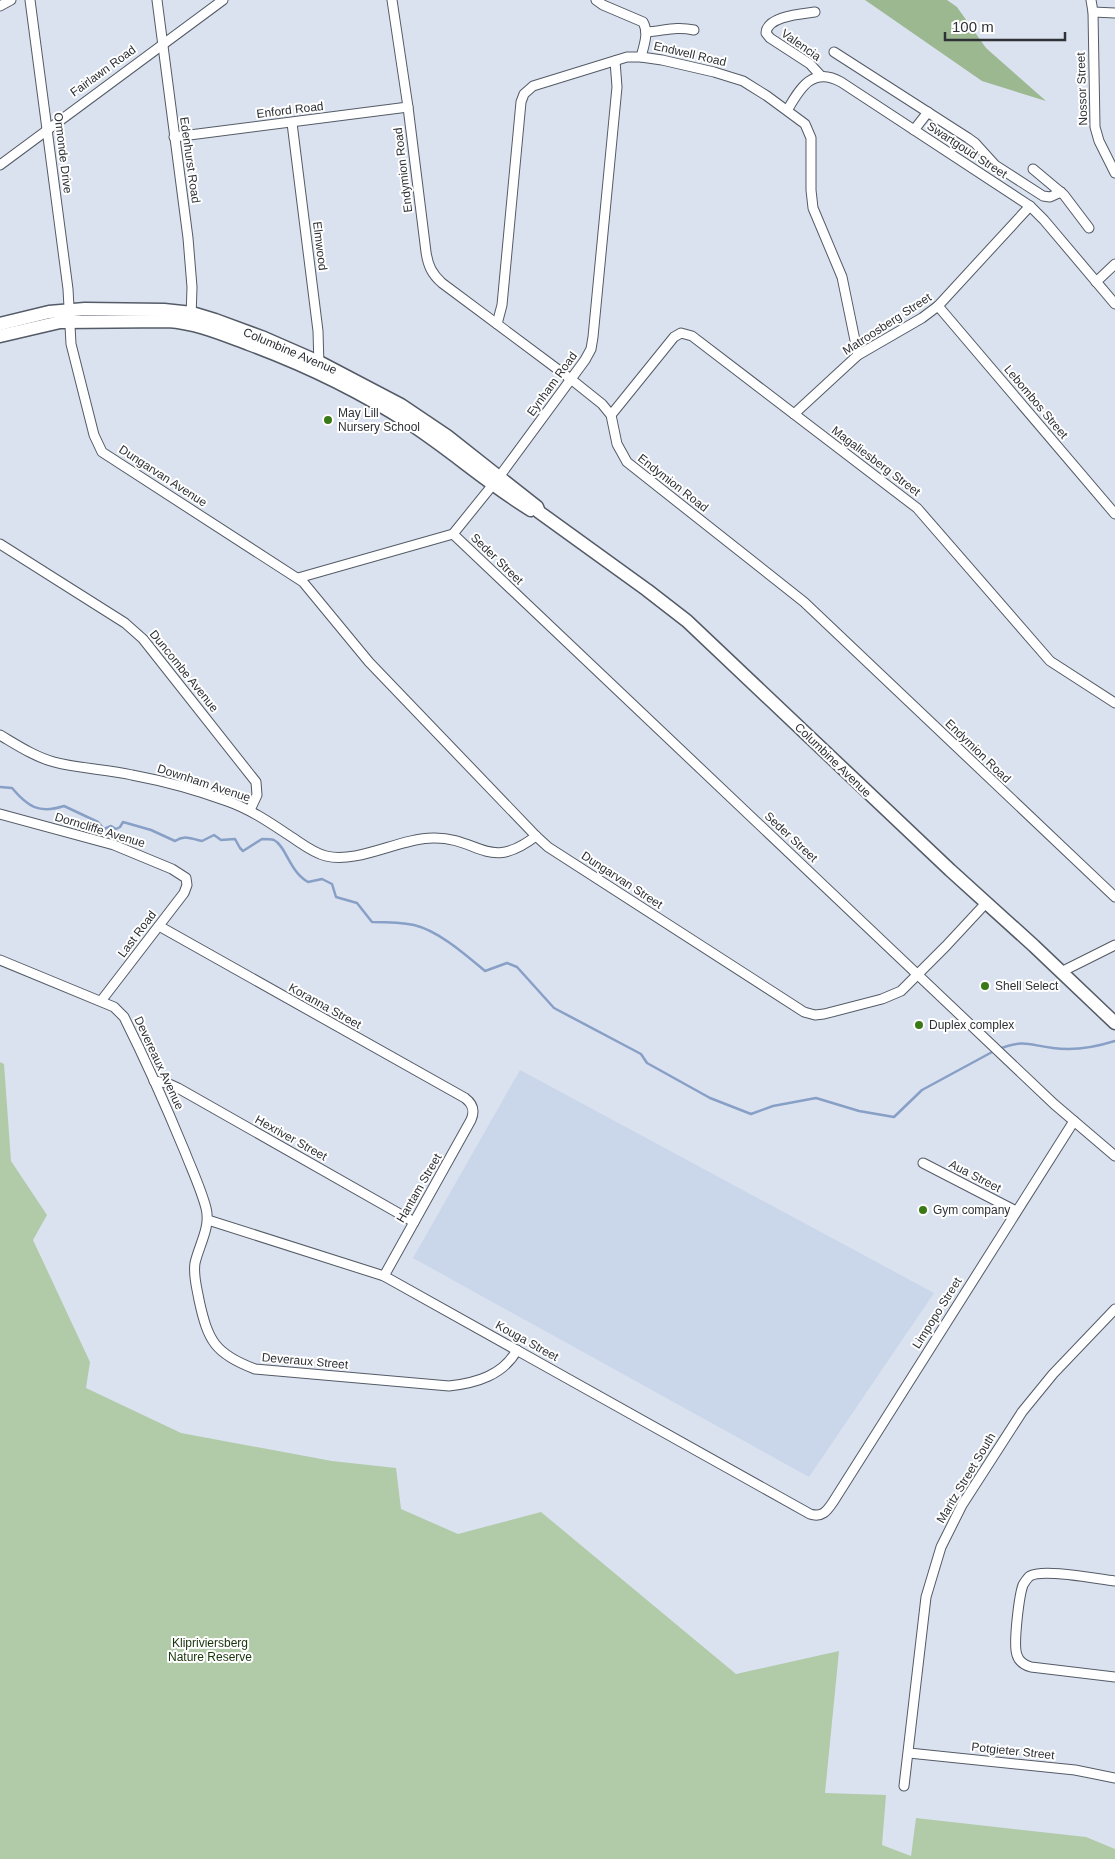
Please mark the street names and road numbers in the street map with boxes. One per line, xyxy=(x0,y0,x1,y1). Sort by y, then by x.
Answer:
street label: Valencia xyxy=(778,26,824,64)
street label: Endwell Road xyxy=(652,39,728,69)
street label: Fairlawn Road xyxy=(68,43,138,99)
street label: Nossor Street xyxy=(1074,51,1090,126)
street label: Enford Road xyxy=(256,99,324,121)
street label: Ormonde Drive xyxy=(51,112,75,195)
street label: Edenhurst Road xyxy=(177,116,203,204)
street label: Swartgoud Street xyxy=(924,119,1010,181)
street label: Endymion Road xyxy=(391,127,415,213)
street label: Elmwood xyxy=(310,221,330,271)
street label: Matroosberg Street xyxy=(840,290,934,358)
street label: Columbine Avenue xyxy=(241,325,339,377)
street label: Eynham Road xyxy=(524,349,580,419)
street label: Lebombos Street xyxy=(1001,362,1071,442)
street label: Magaliesberg Street xyxy=(829,423,924,499)
street label: Dungarvan Avenue xyxy=(116,442,210,510)
street label: Endymion Road xyxy=(635,451,711,515)
street label: Seder Street xyxy=(468,531,527,588)
street label: Duncombe Avenue xyxy=(147,627,221,715)
street label: Endymion Road xyxy=(942,716,1014,786)
street label: Columbine Avenue xyxy=(792,720,874,800)
street label: Downham Avenue xyxy=(156,761,253,805)
street label: Seder Street xyxy=(762,809,821,866)
street label: Dorncliffe Avenue xyxy=(53,810,147,850)
street label: Dungarvan Street xyxy=(579,849,666,912)
street label: Last Road xyxy=(115,908,159,960)
street label: Koranna Street xyxy=(286,980,364,1032)
street label: Devereaux Avenue xyxy=(131,1014,187,1112)
street label: Hexriver Street xyxy=(253,1112,330,1164)
street label: Hantam Street xyxy=(394,1150,445,1225)
street label: Aua Street xyxy=(947,1157,1004,1195)
street label: Limpopo Street xyxy=(909,1274,965,1351)
street label: Kouga Street xyxy=(493,1318,562,1364)
street label: Deveraux Street xyxy=(261,1350,349,1372)
street label: Maritz Street South xyxy=(934,1430,998,1526)
street label: Potgieter Street xyxy=(971,1740,1056,1762)

